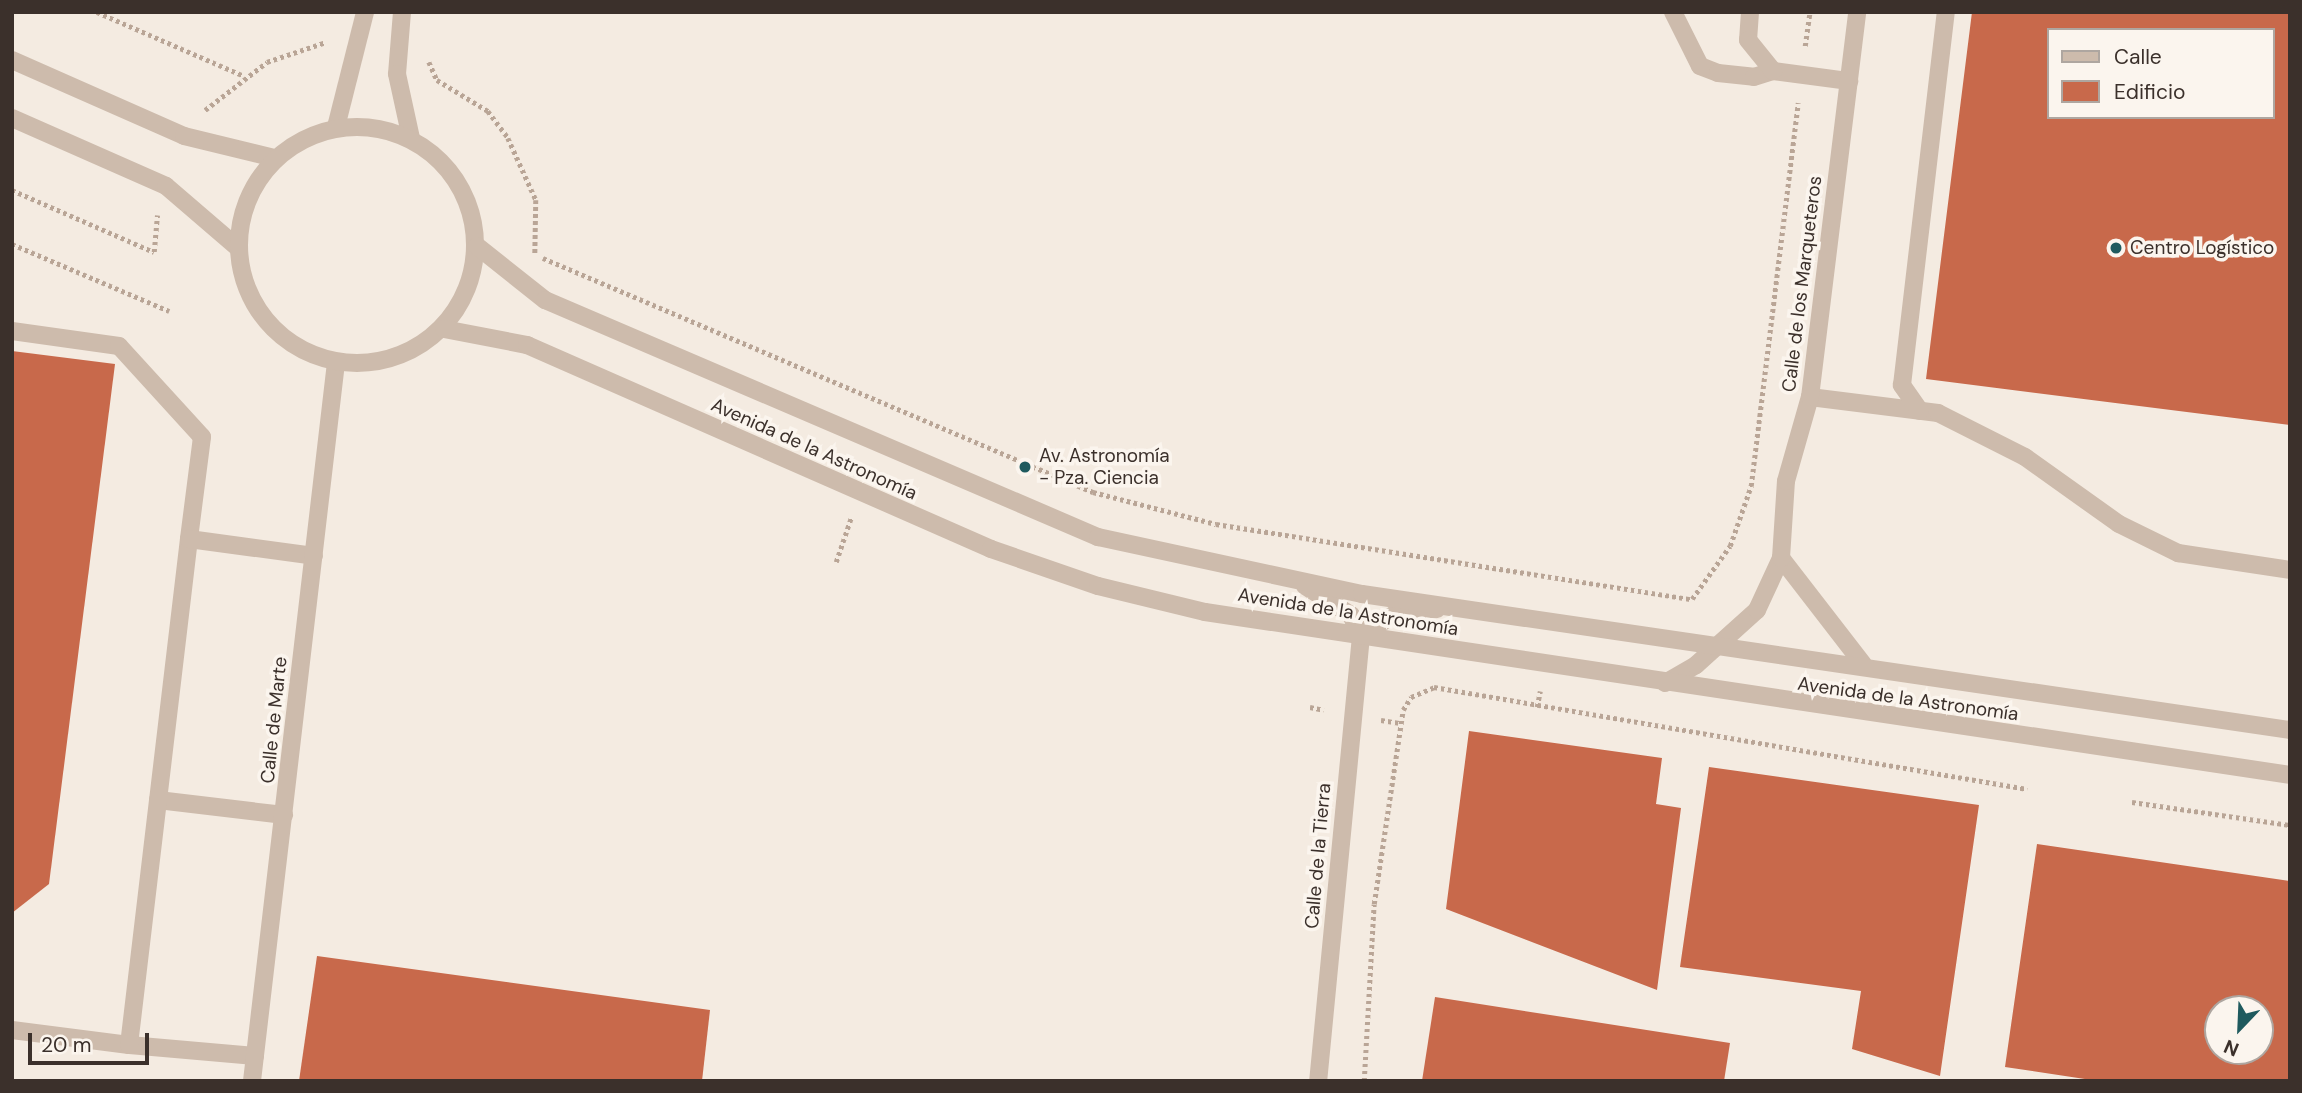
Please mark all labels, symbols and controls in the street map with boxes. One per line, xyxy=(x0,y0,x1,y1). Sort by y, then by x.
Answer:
legend xyxy=(2046,28,2274,119)
text: Calle xyxy=(2114,43,2162,71)
text: Edificio xyxy=(2114,78,2185,106)
street label: Calle de los Marqueteros xyxy=(1777,175,1827,393)
place label: Centro Logístico xyxy=(2130,237,2274,259)
marker: Centro Logístico xyxy=(2108,240,2124,256)
street label: Avenida de la Astronomía xyxy=(708,393,920,505)
place label: Av. Astronomía - Pza. Ciencia xyxy=(1039,445,1170,489)
marker: Av. Astronomía - Pza. Ciencia xyxy=(1017,459,1033,475)
street label: Avenida de la Astronomía xyxy=(1236,583,1460,641)
street label: Calle de Marte xyxy=(256,655,292,785)
street label: Avenida de la Astronomía xyxy=(1796,672,2020,726)
street label: Calle de la Tierra xyxy=(1300,782,1336,930)
north arrow xyxy=(2204,995,2274,1065)
scale bar xyxy=(32,1020,152,1064)
text: 20 m xyxy=(41,1031,92,1059)
text: N xyxy=(2220,1034,2243,1062)

